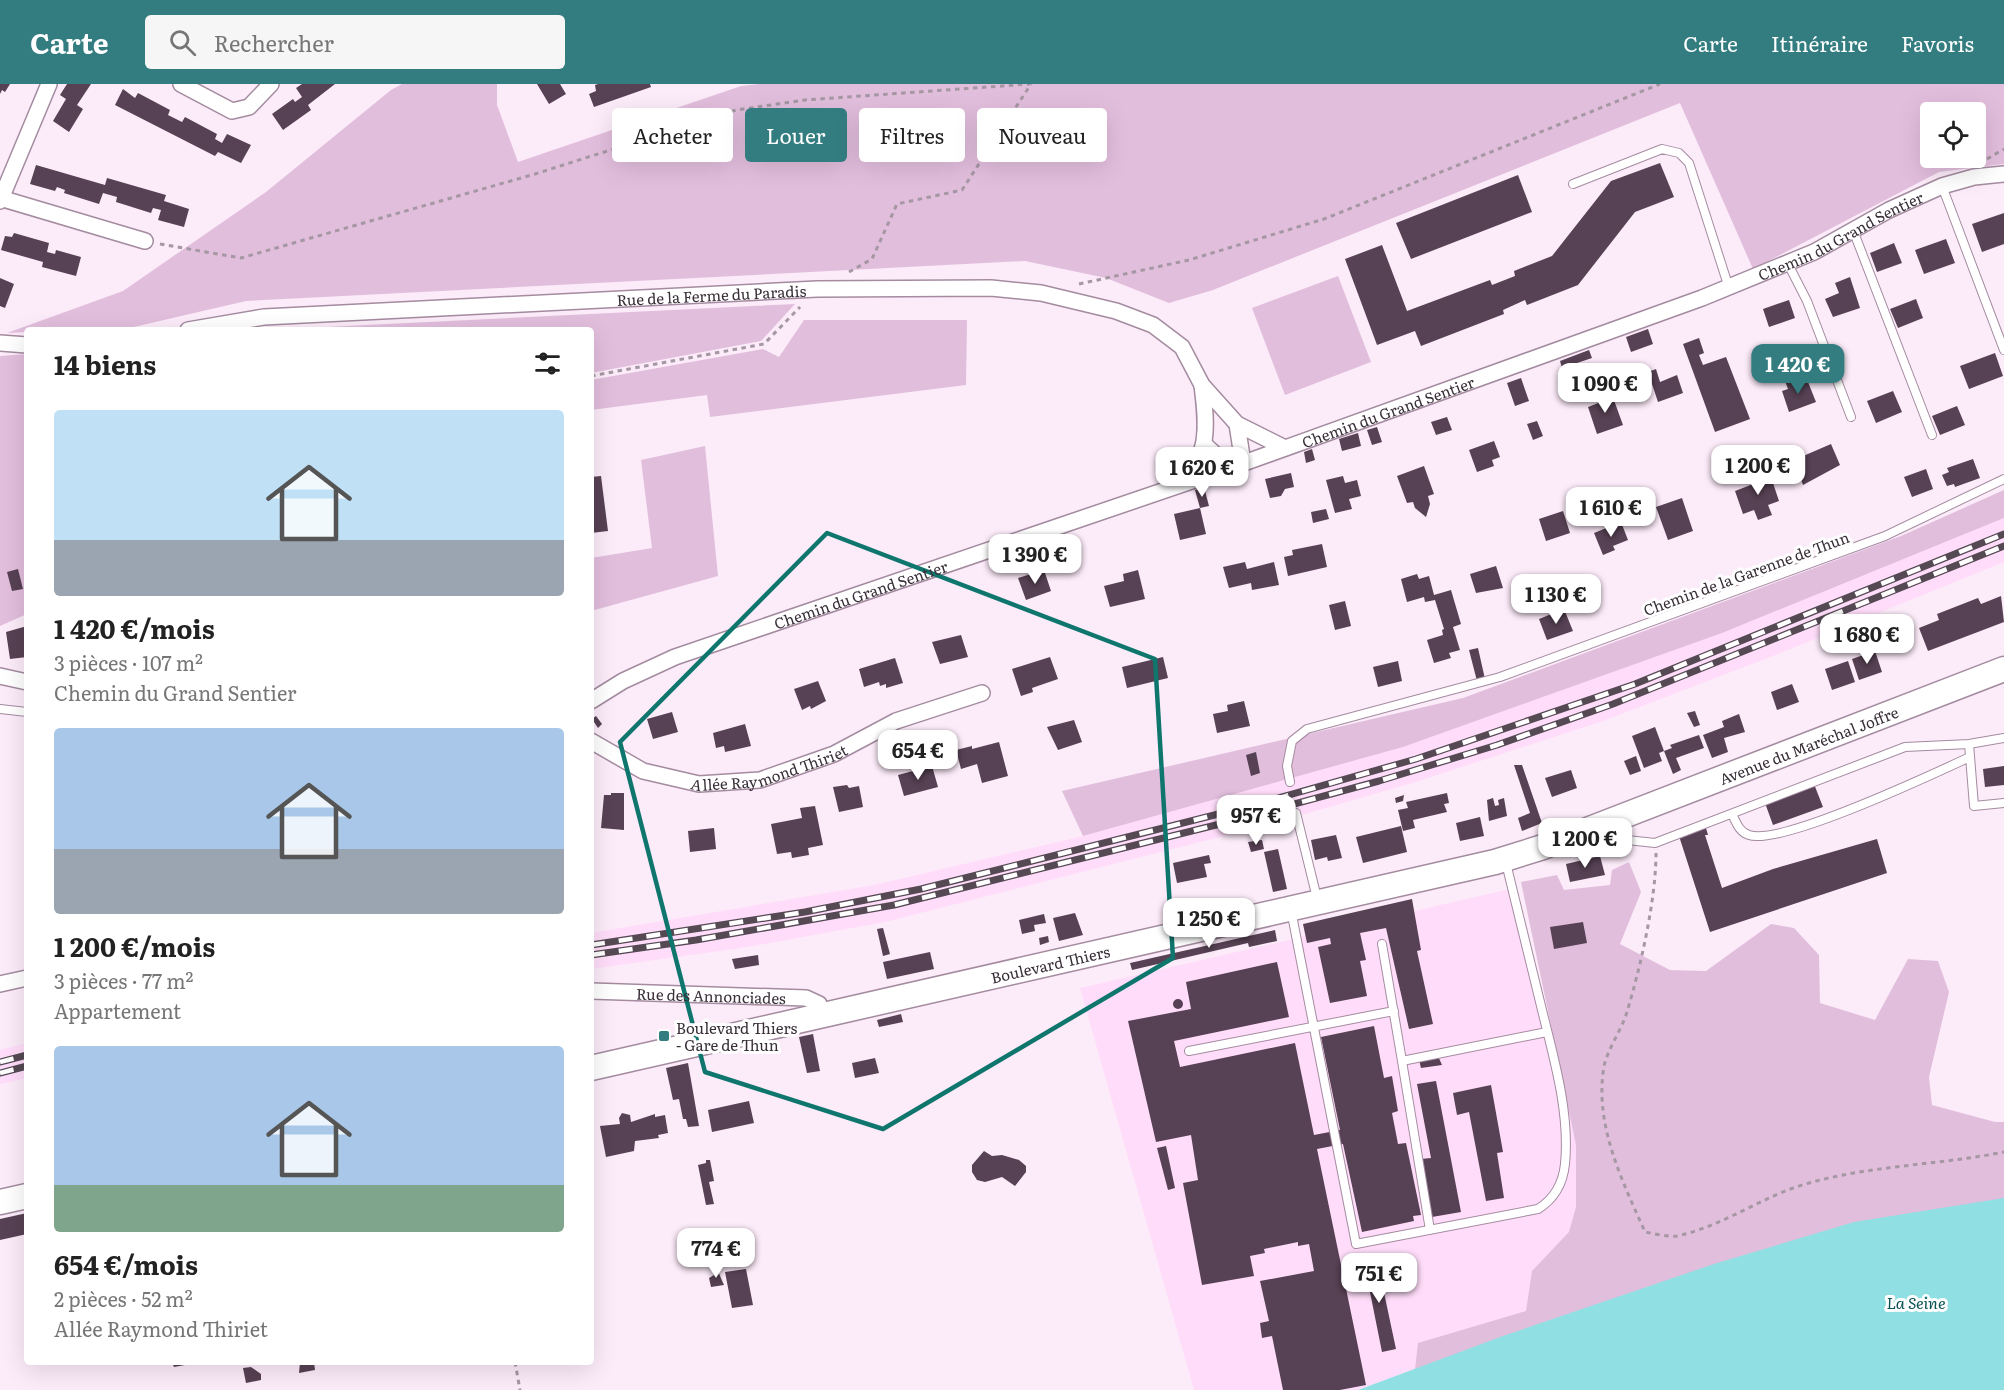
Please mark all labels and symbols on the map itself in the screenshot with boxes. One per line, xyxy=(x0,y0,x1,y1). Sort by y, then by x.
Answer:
street label: Chemin du Grand Sentier xyxy=(1754,185,1927,285)
street label: Rue de la Ferme du Paradis xyxy=(616,278,807,311)
pin: 1 420 € xyxy=(1743,344,1853,395)
pin: 1 090 € xyxy=(1550,363,1660,414)
street label: Chemin du Grand Sentier xyxy=(1298,369,1477,453)
pin: 1 200 € xyxy=(1703,445,1813,496)
pin: 1 620 € xyxy=(1147,447,1257,498)
pin: 1 610 € xyxy=(1556,487,1666,538)
street label: Chemin de la Garenne de Thun xyxy=(1640,525,1852,621)
pin: 1 390 € xyxy=(980,534,1090,585)
street label: Chemin du Grand Sentier xyxy=(771,554,950,634)
pin: 1 130 € xyxy=(1501,574,1611,625)
pin: 1 680 € xyxy=(1812,614,1922,665)
street label: Avenue du Maréchal Joffre xyxy=(1716,699,1902,789)
pin: 654 € xyxy=(876,730,960,781)
street label: Allée Raymond Thiriet xyxy=(689,738,851,796)
pin: 957 € xyxy=(1214,795,1298,846)
pin: 1 200 € xyxy=(1530,818,1640,869)
pin: 1 250 € xyxy=(1154,898,1264,949)
street label: Boulevard Thiers xyxy=(988,939,1112,988)
street label: Rue des Annonciades xyxy=(636,981,786,1009)
place label: Boulevard Thiers - Gare de Thun xyxy=(676,1016,798,1056)
marker: Boulevard Thiers - Gare de Thun xyxy=(657,1029,671,1043)
pin: 774 € xyxy=(674,1228,758,1279)
pin: 751 € xyxy=(1337,1253,1421,1304)
water label: La Seine xyxy=(1886,1290,1946,1314)

